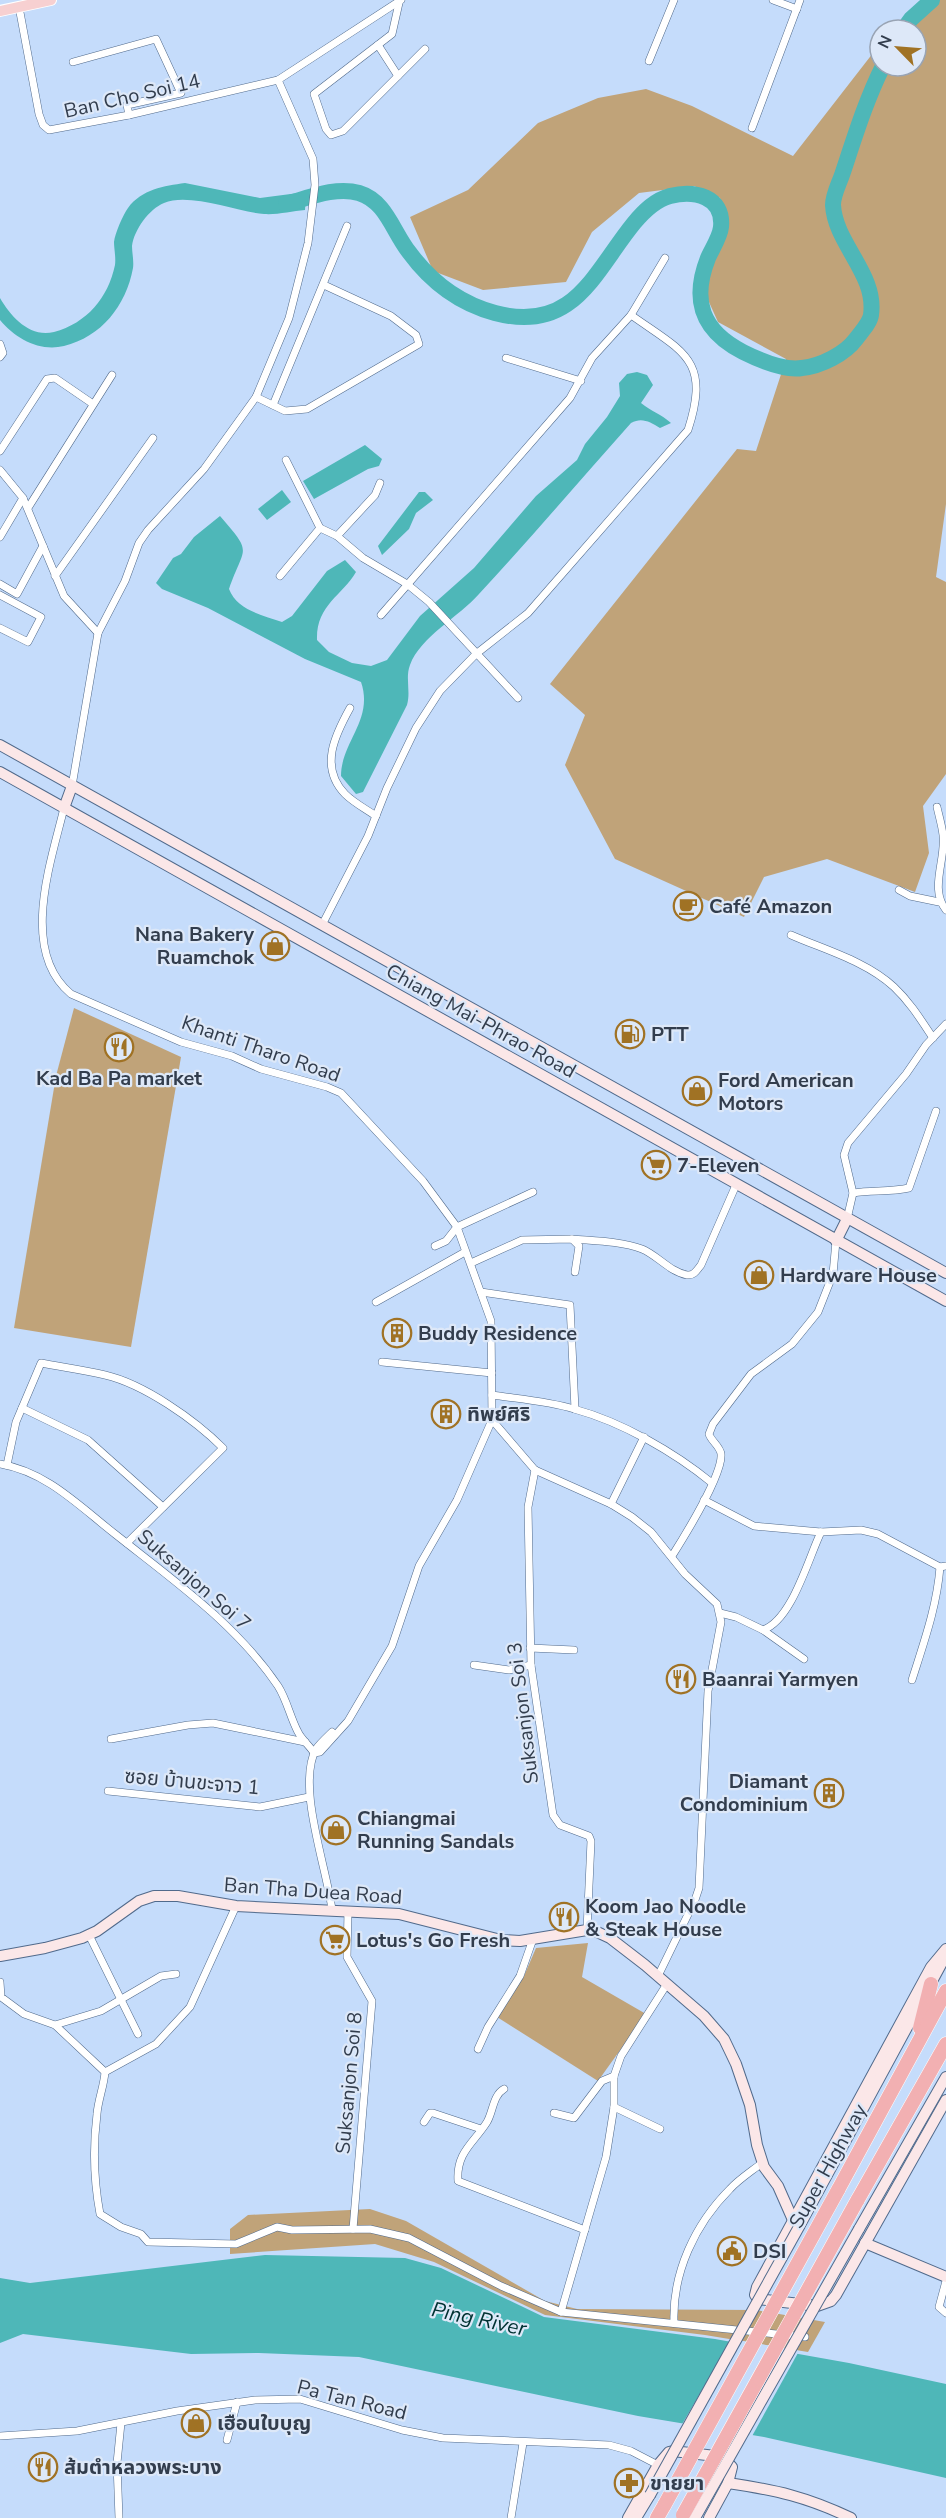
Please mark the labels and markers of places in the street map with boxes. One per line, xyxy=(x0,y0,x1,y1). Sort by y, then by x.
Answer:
cafe icon: Café Amazon xyxy=(672,890,704,922)
place label: Café Amazon xyxy=(709,893,832,920)
place label: Nana Bakery Ruamchok xyxy=(135,921,255,971)
shop icon: Nana Bakery Ruamchok xyxy=(259,930,291,962)
fuel station icon: PTT xyxy=(614,1018,646,1050)
place label: PTT xyxy=(651,1021,689,1048)
restaurant icon: Kad Ba Pa market xyxy=(103,1031,135,1063)
place label: Kad Ba Pa market xyxy=(36,1065,202,1092)
place label: Ford American Motors xyxy=(718,1067,854,1117)
shop icon: Ford American Motors xyxy=(681,1075,713,1107)
supermarket icon: 7-Eleven xyxy=(640,1149,672,1181)
place label: 7-Eleven xyxy=(677,1152,759,1179)
shop icon: Hardware House xyxy=(743,1259,775,1291)
place label: Hardware House xyxy=(780,1262,937,1289)
building icon: Buddy Residence xyxy=(381,1317,413,1349)
place label: Buddy Residence xyxy=(418,1320,577,1347)
building icon: ทิพย์ศิริ xyxy=(430,1398,462,1430)
place label: ทิพย์ศิริ xyxy=(467,1401,530,1428)
restaurant icon: Baanrai Yarmyen xyxy=(665,1663,697,1695)
place label: Baanrai Yarmyen xyxy=(702,1666,858,1693)
place label: Diamant Condominium xyxy=(680,1768,808,1818)
building icon: Diamant Condominium xyxy=(813,1777,845,1809)
place label: Chiangmai Running Sandals xyxy=(357,1805,514,1855)
shop icon: Chiangmai Running Sandals xyxy=(320,1814,352,1846)
place label: Koom Jao Noodle & Steak House xyxy=(585,1893,746,1943)
restaurant icon: Koom Jao Noodle & Steak House xyxy=(548,1901,580,1933)
supermarket icon: Lotus's Go Fresh xyxy=(319,1924,351,1956)
place label: Lotus's Go Fresh xyxy=(356,1927,510,1954)
public building icon: DSI xyxy=(716,2235,748,2267)
place label: DSI xyxy=(753,2238,786,2265)
shop icon: เฮือนใบบุญ xyxy=(180,2407,212,2439)
place label: เฮือนใบบุญ xyxy=(217,2410,311,2437)
restaurant icon: ส้มตำหลวงพระบาง xyxy=(27,2451,59,2483)
place label: ส้มตำหลวงพระบาง xyxy=(64,2454,222,2481)
pharmacy icon: ขายยา xyxy=(613,2467,645,2499)
place label: ขายยา xyxy=(650,2470,704,2497)

